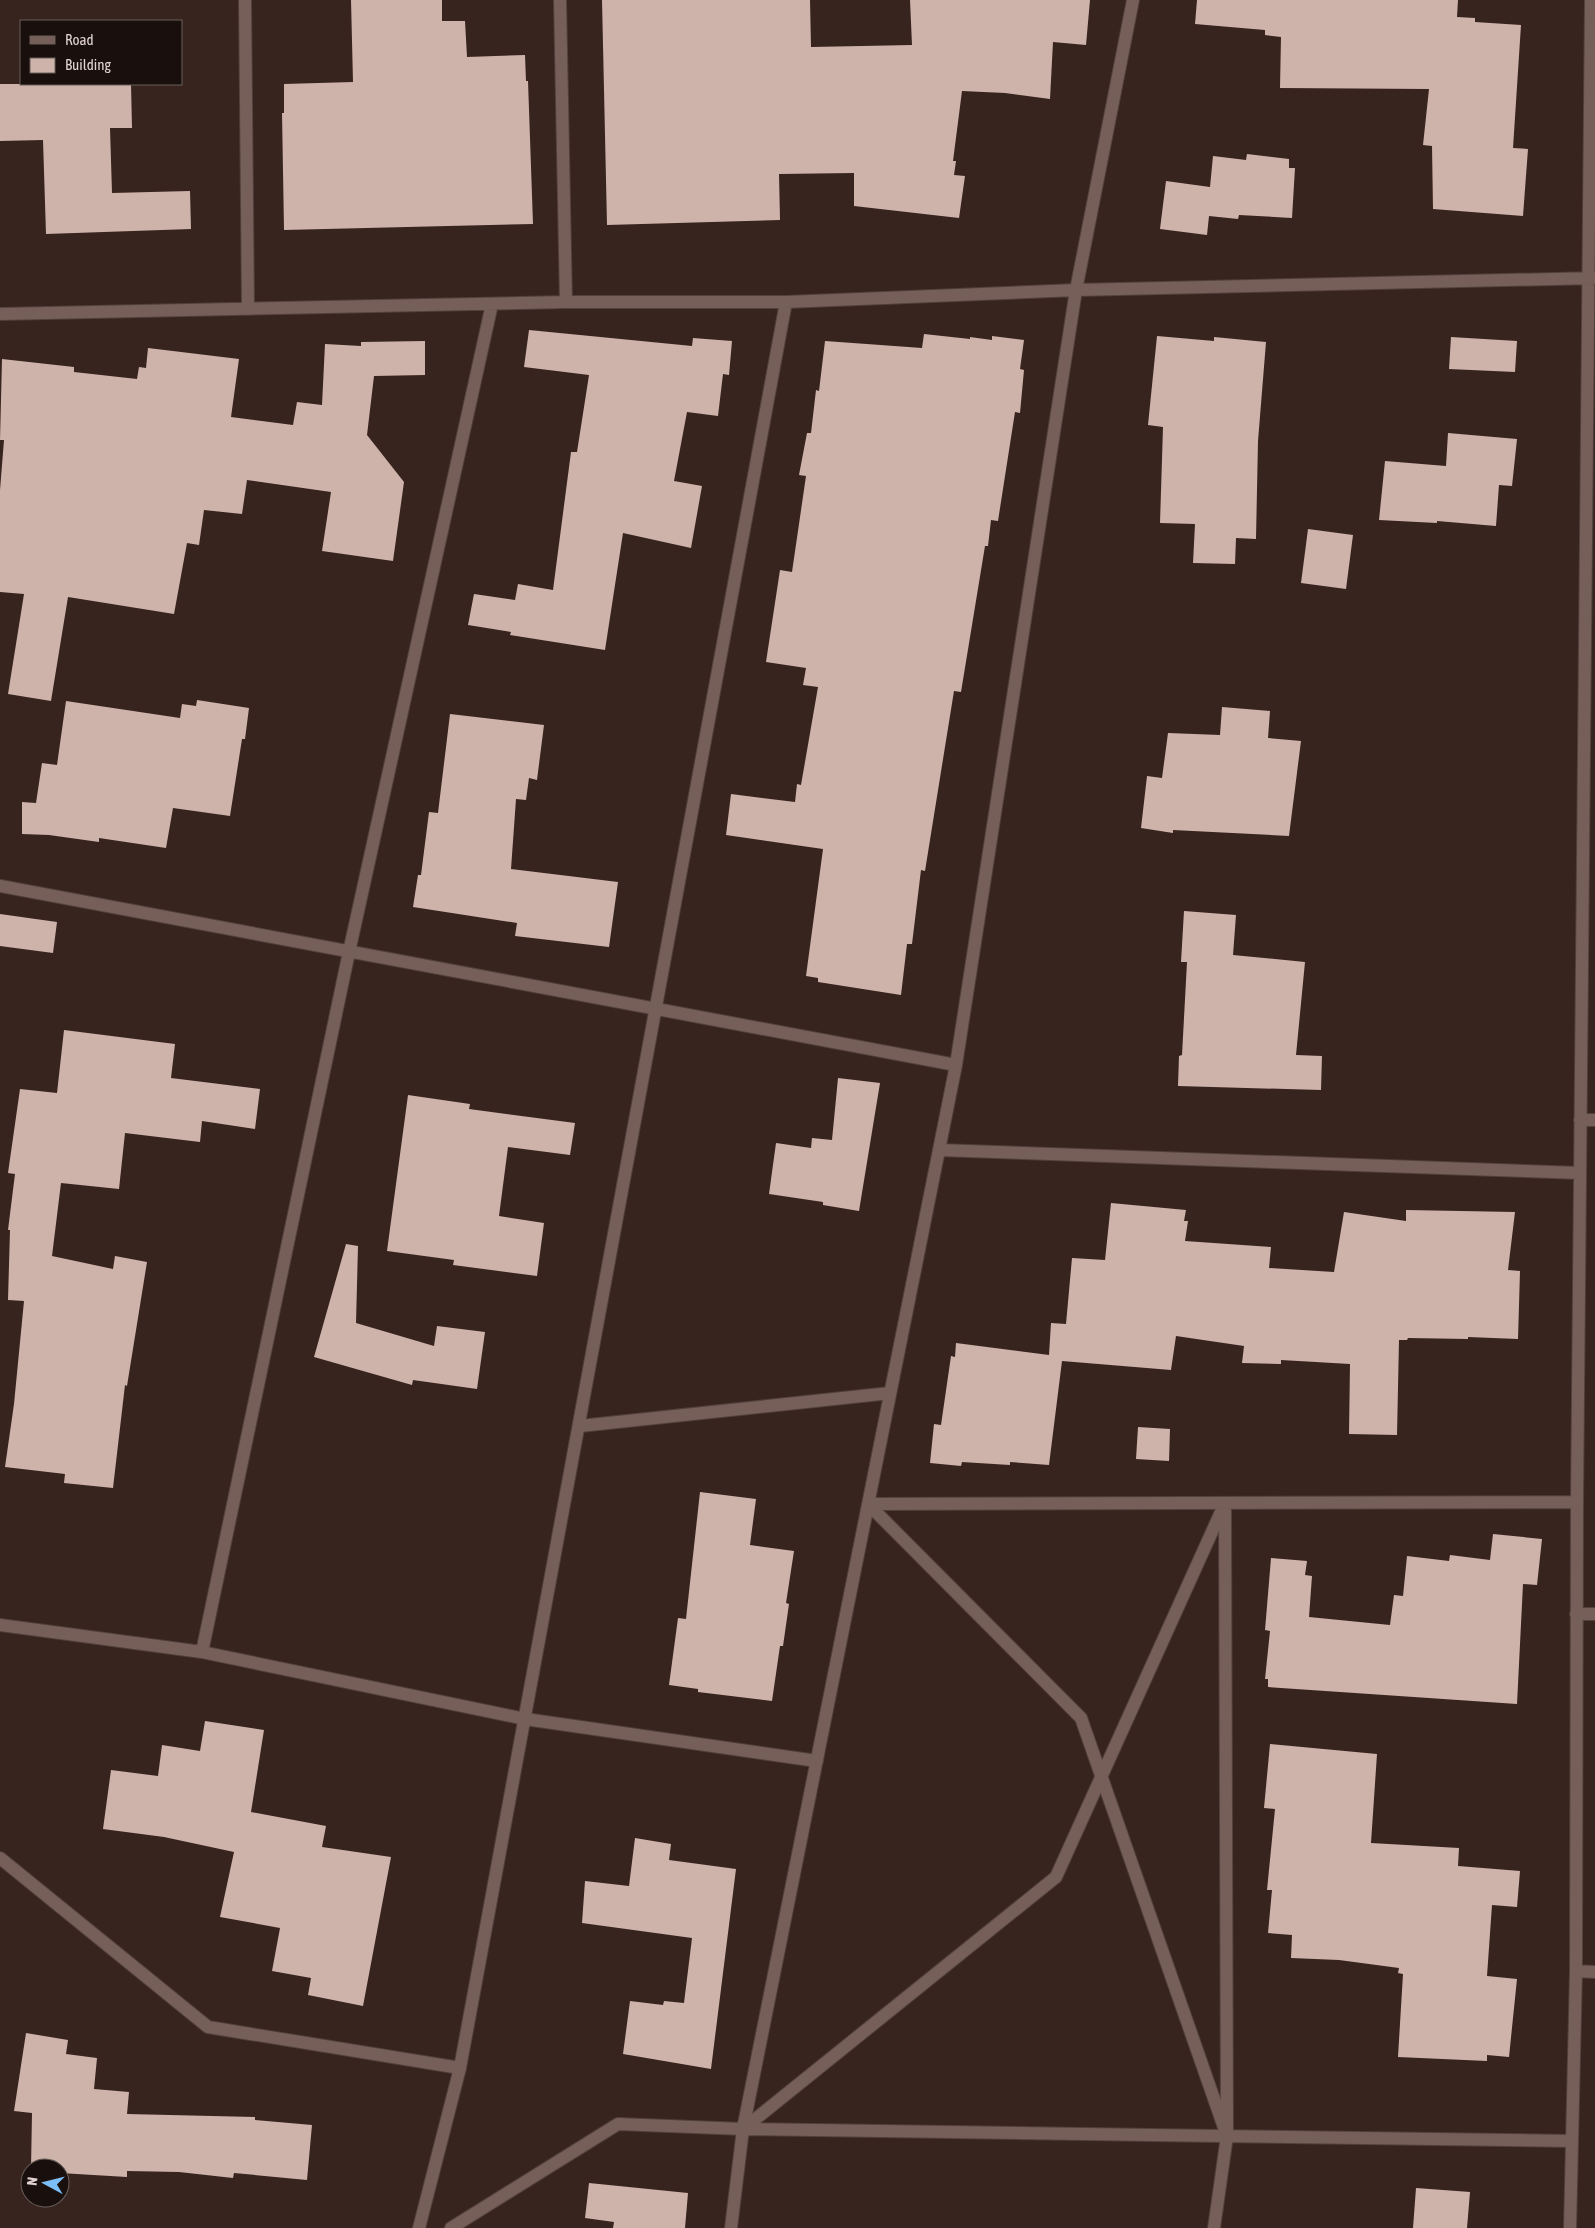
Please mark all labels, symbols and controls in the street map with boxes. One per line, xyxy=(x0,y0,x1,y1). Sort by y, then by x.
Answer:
legend xyxy=(20,20,182,85)
text: Road xyxy=(65,31,94,48)
text: Building xyxy=(65,56,111,73)
north arrow xyxy=(20,2158,70,2208)
text: N xyxy=(24,2176,41,2186)

